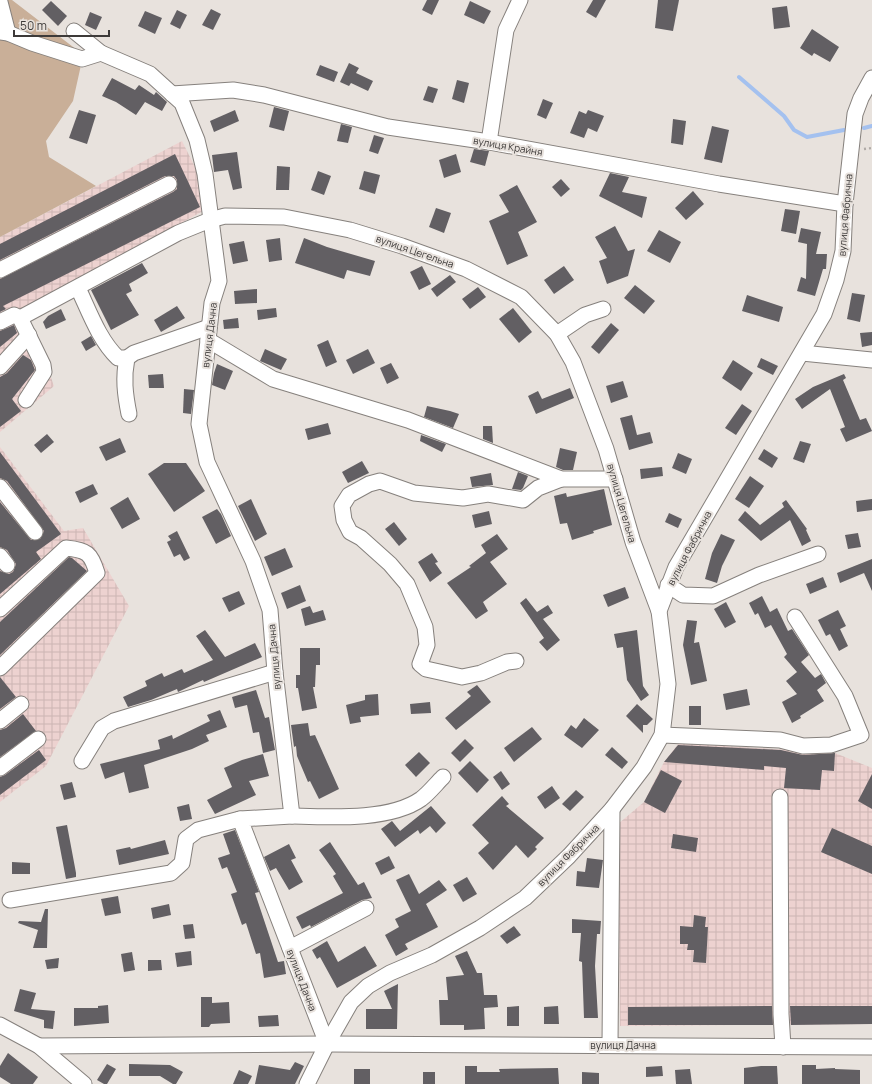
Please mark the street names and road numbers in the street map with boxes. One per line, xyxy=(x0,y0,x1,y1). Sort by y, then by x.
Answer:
street label: вулиця Крайня xyxy=(472,133,544,159)
street label: вулиця Фабрична xyxy=(834,173,856,257)
street label: вулиця Цегельна xyxy=(374,231,456,271)
street label: вулиця Дачна xyxy=(198,302,220,368)
street label: вулиця Цегельна xyxy=(604,462,640,544)
street label: вулиця Фабрична xyxy=(663,508,715,588)
street label: вулиця Дачна xyxy=(264,624,284,690)
street label: вулиця Фабрична xyxy=(534,821,602,889)
street label: вулиця Дачна xyxy=(284,947,320,1013)
street label: вулиця Дачна xyxy=(590,1038,656,1052)

